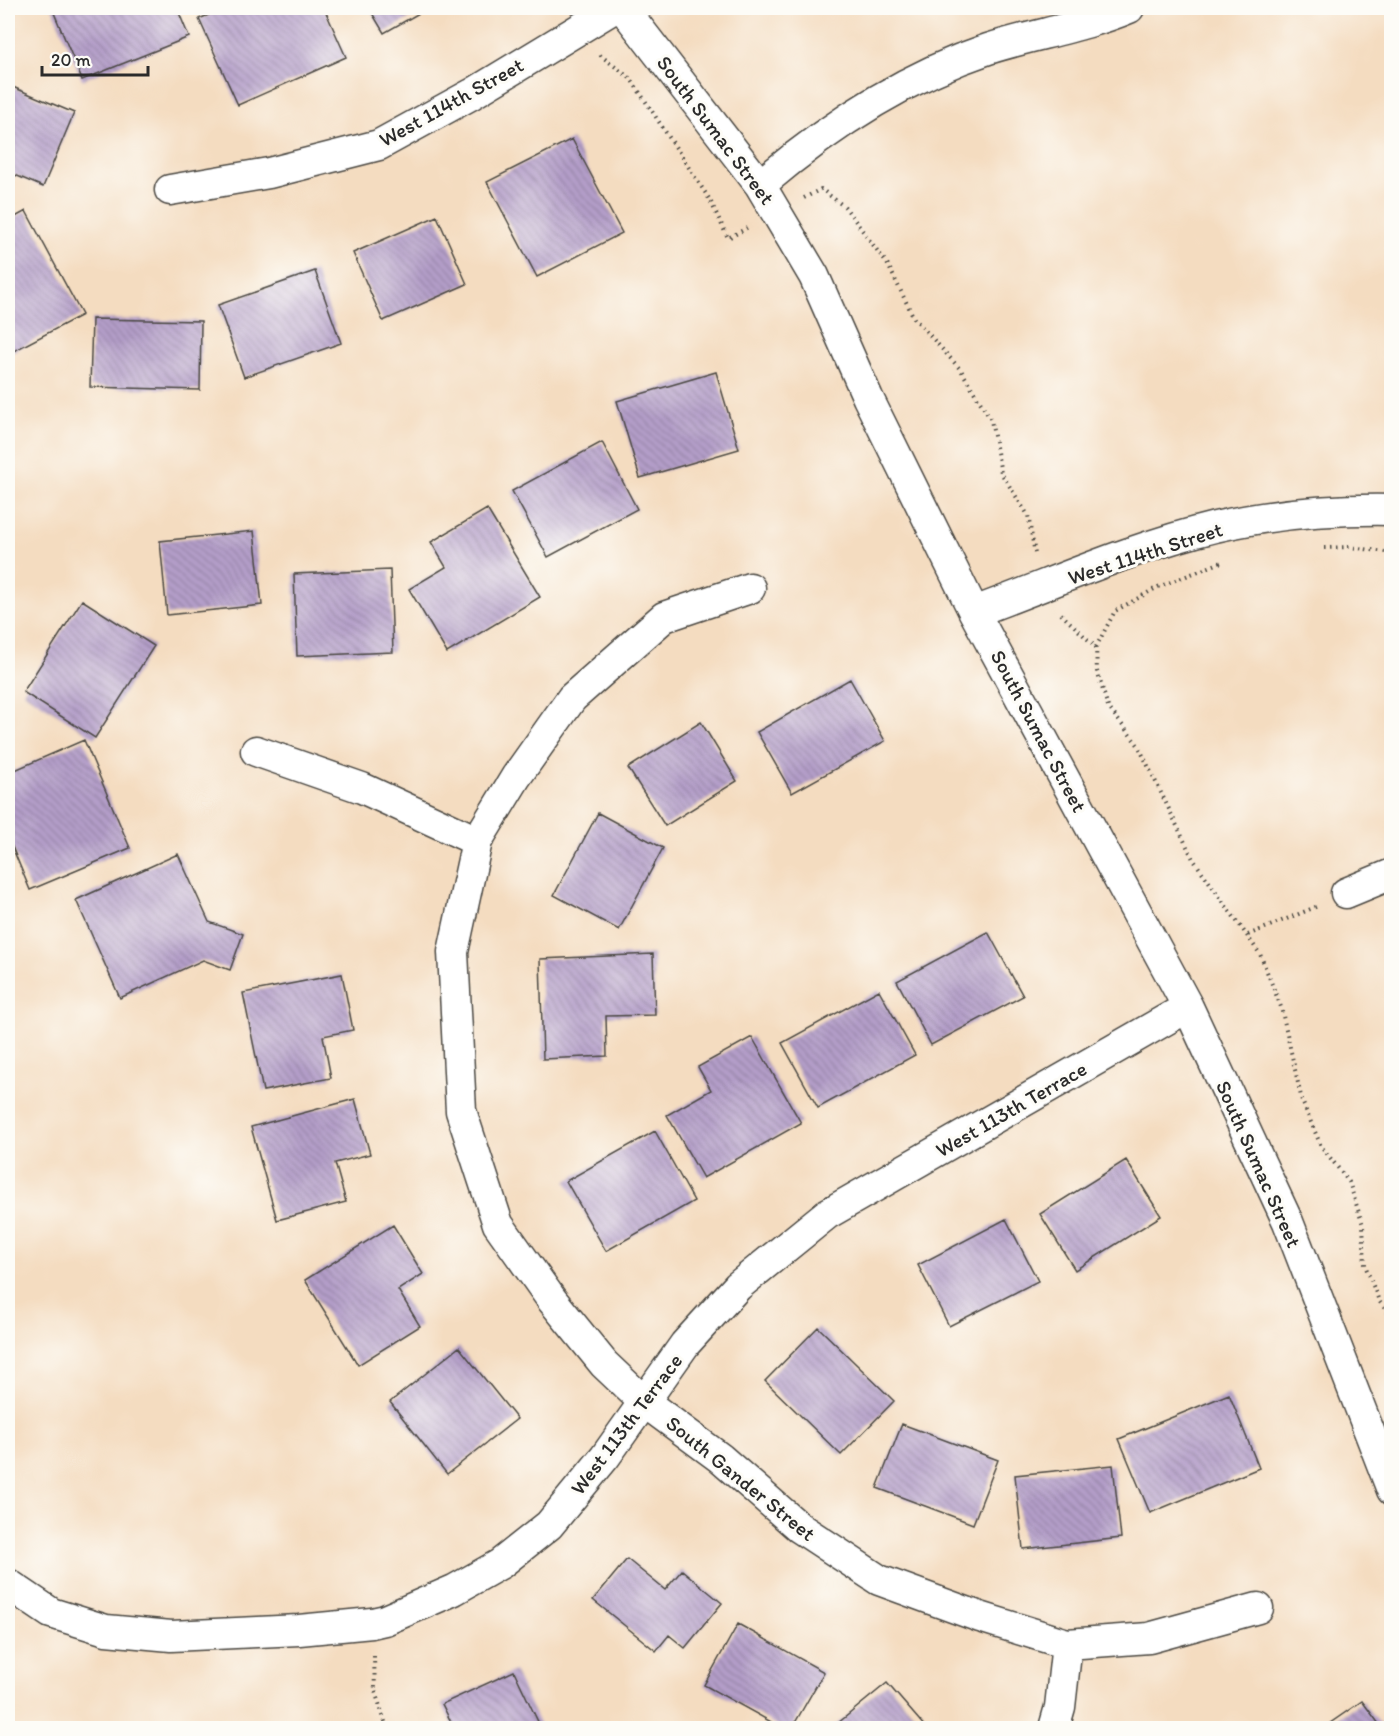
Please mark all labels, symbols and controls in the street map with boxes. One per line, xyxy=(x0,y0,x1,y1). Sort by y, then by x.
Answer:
scale bar xyxy=(42,39,148,77)
text: 20 m xyxy=(51,49,91,71)
street label: South Sumac Street xyxy=(652,51,780,209)
street label: West 114th Street xyxy=(374,52,528,152)
street label: West 114th Street xyxy=(1065,516,1226,590)
street label: South Sumac Street xyxy=(986,646,1092,816)
street label: West 113th Terrace xyxy=(931,1056,1091,1162)
street label: South Sumac Street xyxy=(1211,1077,1307,1251)
street label: West 113th Terrace xyxy=(565,1348,687,1500)
street label: South Gander Street xyxy=(661,1410,821,1546)

